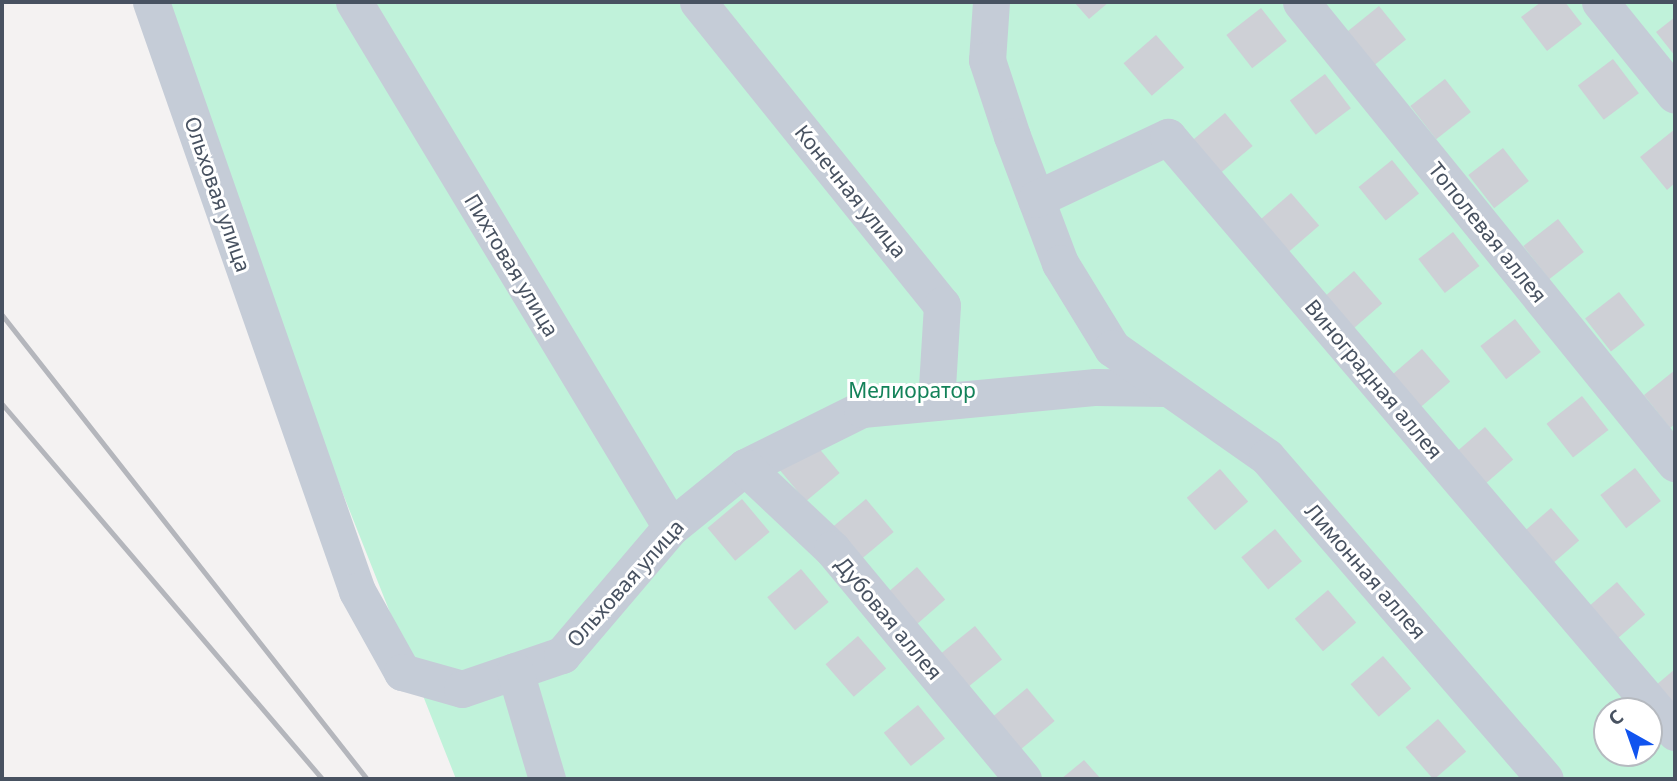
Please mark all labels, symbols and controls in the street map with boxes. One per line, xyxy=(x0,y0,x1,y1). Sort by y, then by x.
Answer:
street label: Ольховая улица xyxy=(180,113,256,275)
street label: Конечная улица xyxy=(790,120,912,262)
street label: Тополевая аллея xyxy=(1424,157,1552,307)
street label: Пихтовая улица xyxy=(460,189,564,341)
street label: Виноградная аллея xyxy=(1300,294,1448,464)
park label: Мелиоратор xyxy=(848,377,976,403)
street label: Лимонная аллея xyxy=(1300,498,1432,644)
street label: Ольховая улица xyxy=(561,514,689,652)
street label: Дубовая аллея xyxy=(830,551,948,685)
north arrow xyxy=(1593,697,1663,767)
text: С xyxy=(1603,704,1629,731)

